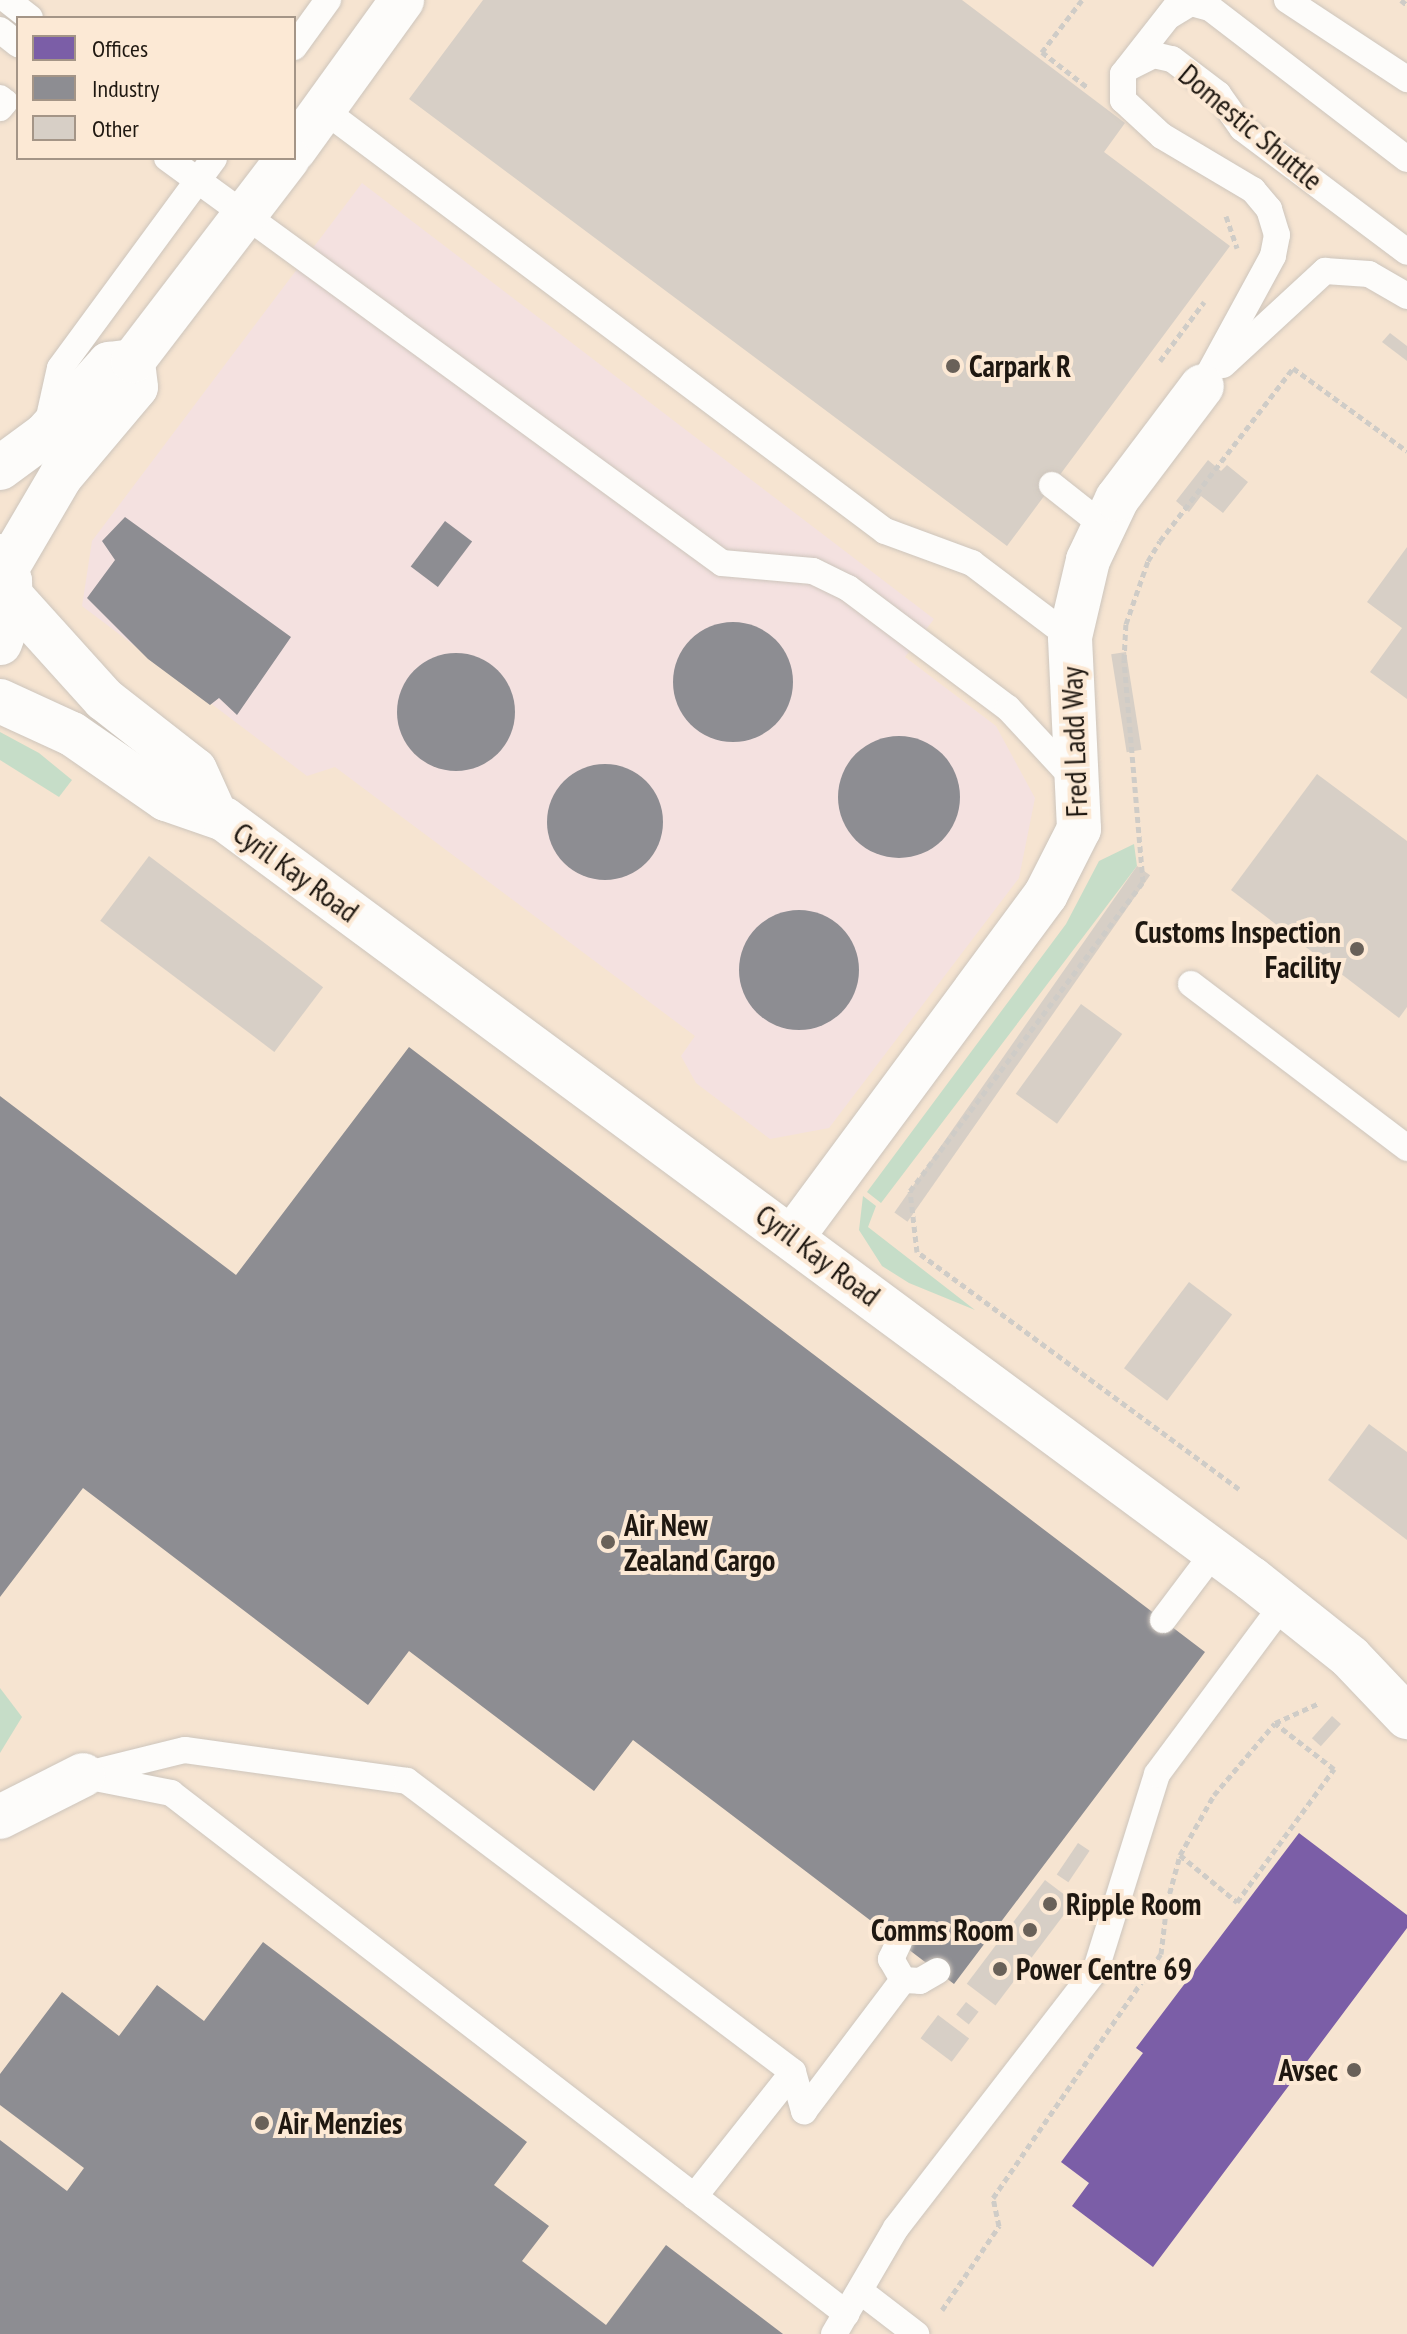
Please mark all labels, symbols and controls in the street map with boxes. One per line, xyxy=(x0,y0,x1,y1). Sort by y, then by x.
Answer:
legend xyxy=(16,16,296,160)
text: Offices xyxy=(92,33,148,64)
street label: Domestic Shuttle xyxy=(1171,56,1331,198)
text: Industry xyxy=(92,73,159,104)
text: Other xyxy=(92,113,139,144)
place label: Carpark R xyxy=(969,348,1072,384)
marker: Carpark R xyxy=(944,357,962,375)
street label: Fred Ladd Way xyxy=(1053,666,1095,818)
street label: Cyril Kay Road xyxy=(226,814,366,930)
place label: Customs Inspection Facility xyxy=(1135,914,1341,984)
marker: Customs Inspection Facility xyxy=(1348,940,1366,958)
street label: Cyril Kay Road xyxy=(748,1196,888,1314)
place label: Air New Zealand Cargo xyxy=(624,1507,776,1578)
marker: Air New Zealand Cargo xyxy=(599,1533,617,1551)
place label: Ripple Room xyxy=(1066,1886,1201,1922)
marker: Ripple Room xyxy=(1041,1895,1059,1913)
place label: Comms Room xyxy=(871,1912,1014,1948)
marker: Comms Room xyxy=(1021,1921,1039,1939)
place label: Power Centre 69 xyxy=(1016,1951,1192,1987)
marker: Power Centre 69 xyxy=(991,1960,1009,1978)
place label: Avsec xyxy=(1279,2052,1338,2088)
marker: Avsec xyxy=(1345,2061,1363,2079)
place label: Air Menzies xyxy=(278,2105,402,2141)
marker: Air Menzies xyxy=(253,2114,271,2132)

